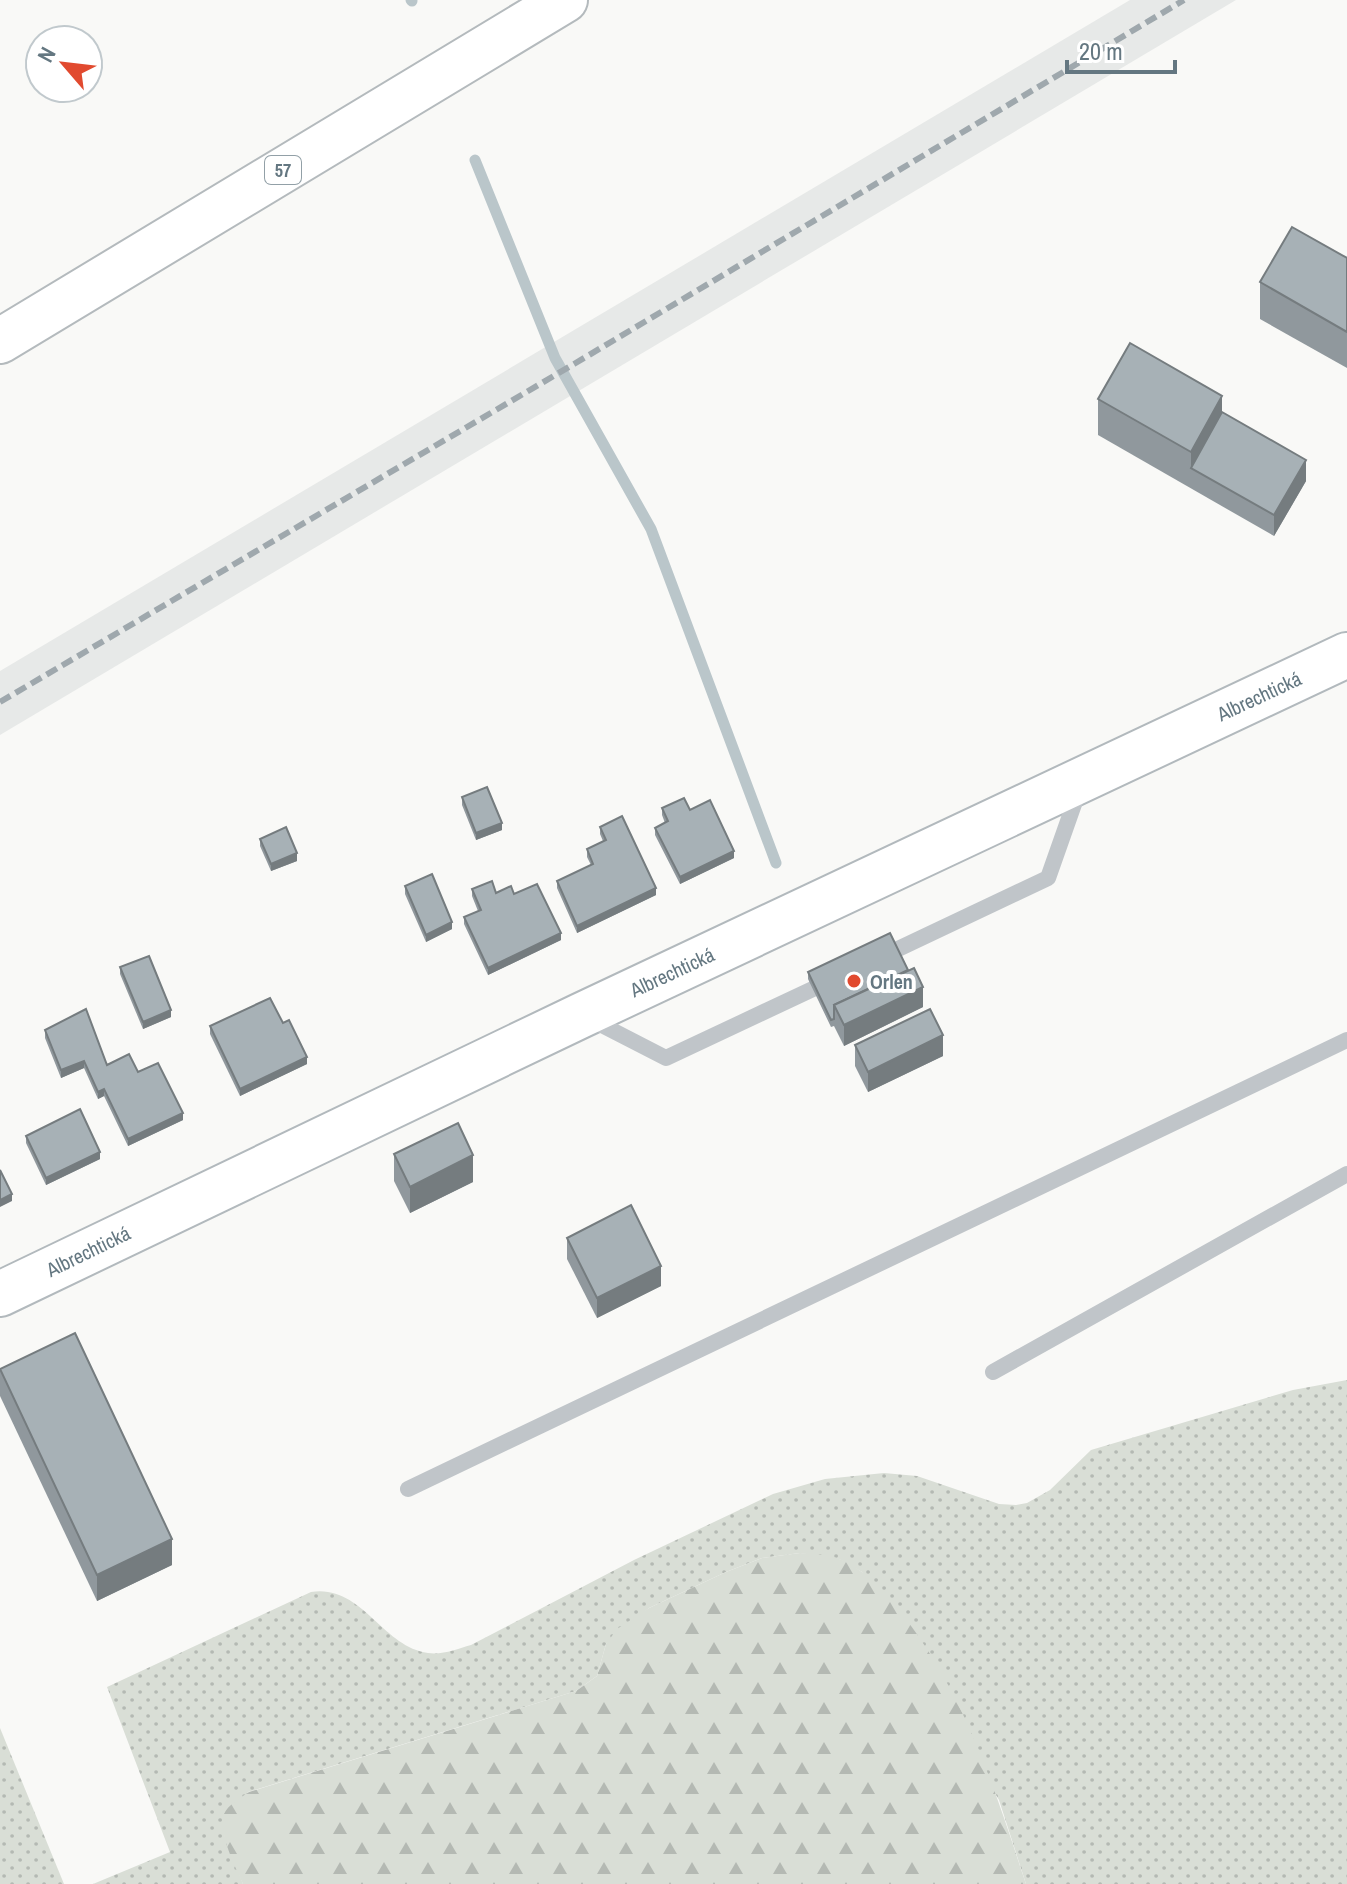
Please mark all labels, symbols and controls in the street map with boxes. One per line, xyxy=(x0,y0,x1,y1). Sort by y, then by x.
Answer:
north arrow xyxy=(24,24,104,104)
scale bar xyxy=(1067,24,1175,74)
text: 20 m xyxy=(1079,35,1123,67)
text: N xyxy=(30,42,63,67)
road number: 57 xyxy=(265,156,301,184)
street label: Albrechtická xyxy=(1211,665,1306,728)
street label: Albrechtická xyxy=(624,941,719,1004)
place label: Orlen xyxy=(870,968,913,995)
marker: Orlen xyxy=(845,972,863,990)
street label: Albrechtická xyxy=(41,1219,134,1283)

